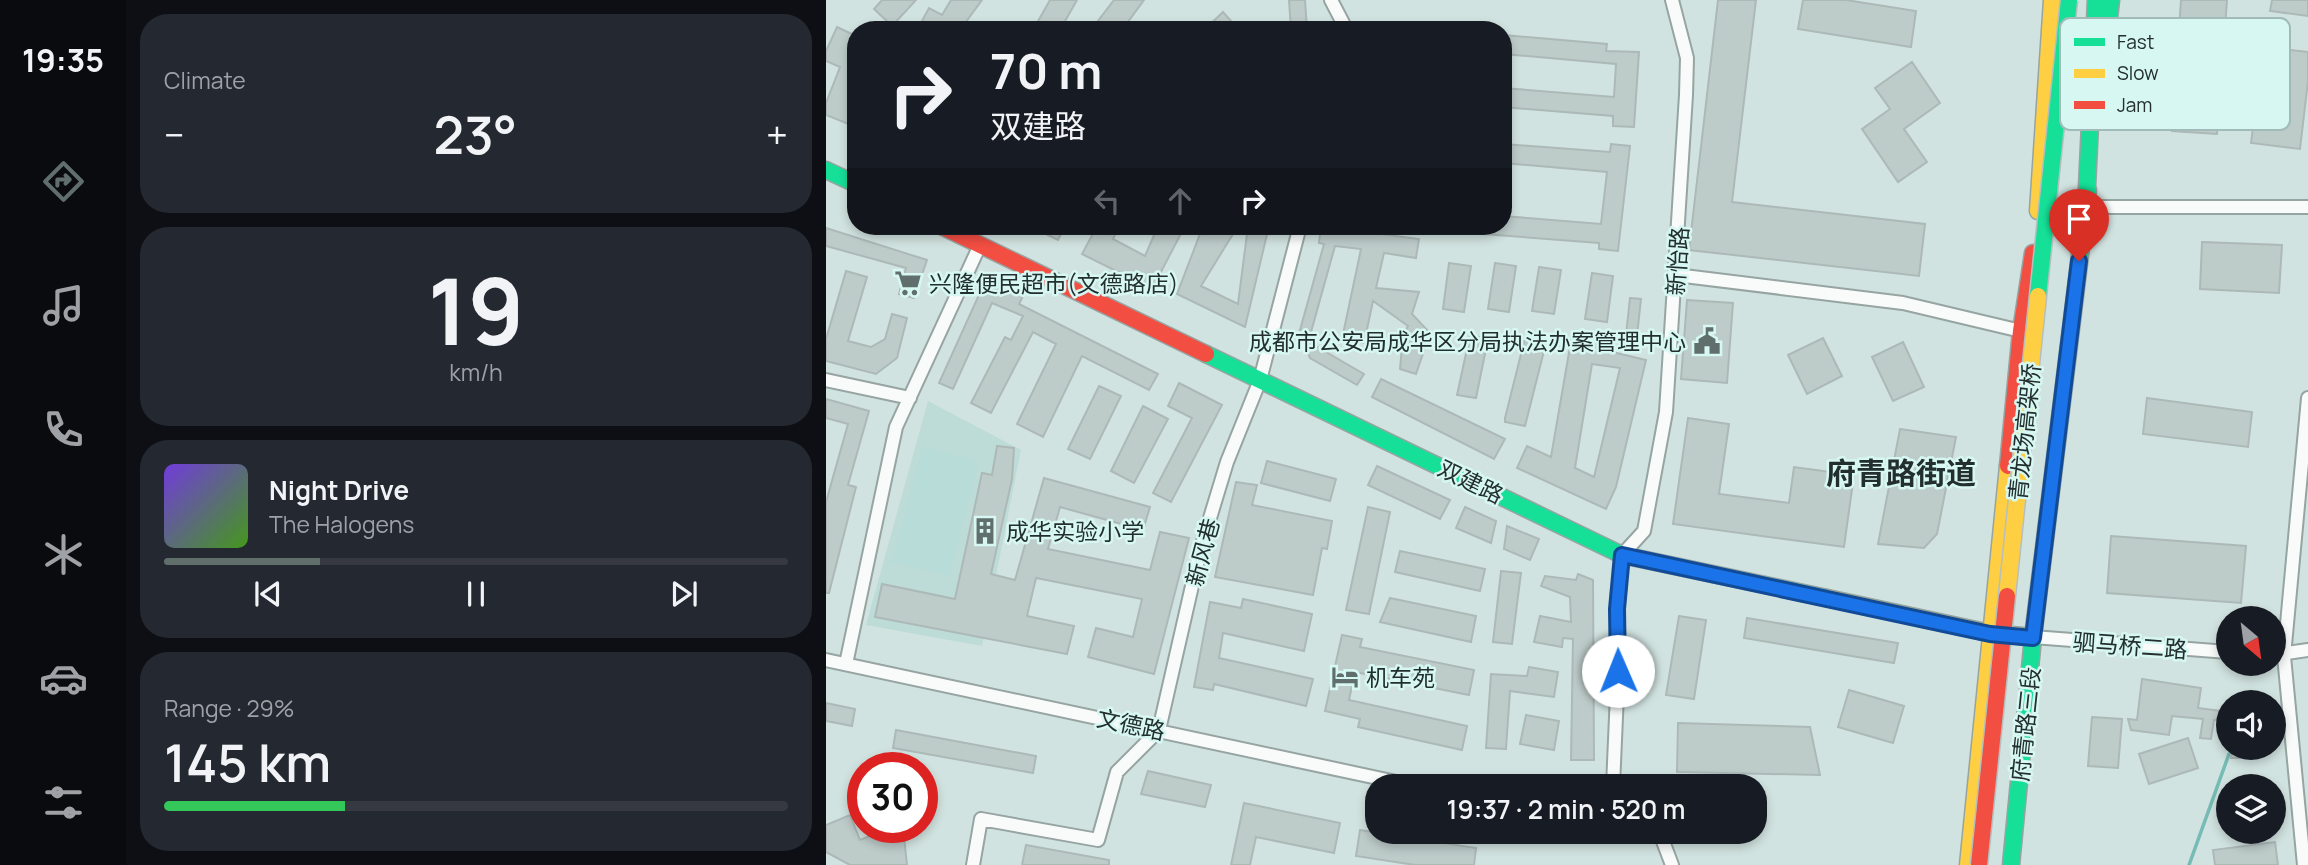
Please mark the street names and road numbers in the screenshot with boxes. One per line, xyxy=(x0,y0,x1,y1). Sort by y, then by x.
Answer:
street label: 新怡路 xyxy=(1659,225,1695,297)
street label: 青龙场高架桥 xyxy=(2001,362,2047,502)
street label: 双建路 xyxy=(1433,451,1509,511)
street label: 新风巷 xyxy=(1178,515,1226,589)
street label: 驷马桥二路 xyxy=(2072,625,2188,665)
street label: 府青路三段 xyxy=(2003,665,2047,783)
street label: 文德路 xyxy=(1094,701,1168,747)

